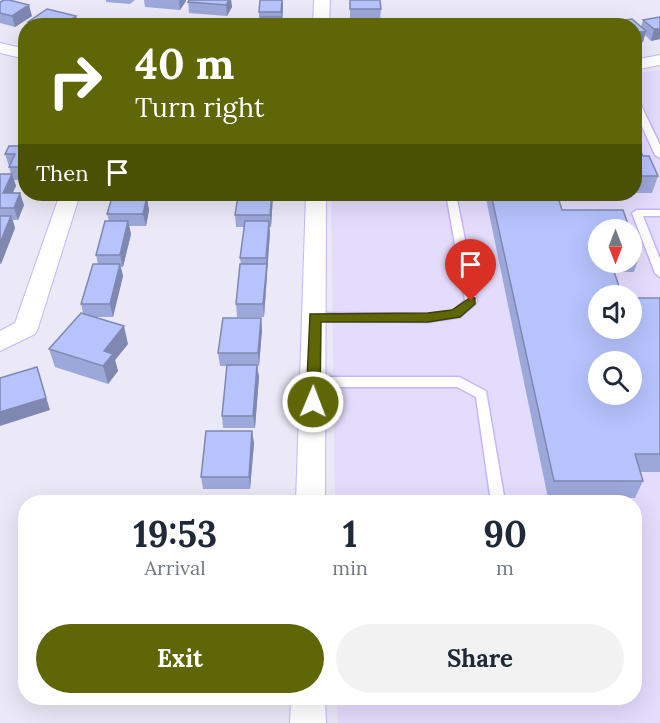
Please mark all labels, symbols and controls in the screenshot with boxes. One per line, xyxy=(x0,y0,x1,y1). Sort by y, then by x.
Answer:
text: 40 m xyxy=(135,37,234,91)
icon: right xyxy=(36,42,114,120)
text: Turn right xyxy=(135,90,264,124)
icon: arrive xyxy=(101,156,134,189)
text: Then xyxy=(36,159,89,187)
north arrow xyxy=(588,219,642,273)
map controls xyxy=(588,219,642,405)
pin xyxy=(445,239,496,301)
icon: arrive xyxy=(454,248,487,281)
button: sound xyxy=(588,285,642,339)
button: search xyxy=(588,351,642,405)
position arrow xyxy=(281,370,345,434)
text: 19:53 xyxy=(133,511,217,557)
text: 1 xyxy=(343,511,357,557)
text: 90 xyxy=(483,511,527,557)
text: Arrival xyxy=(145,555,206,580)
text: min xyxy=(332,555,368,580)
text: m xyxy=(496,555,514,580)
button: Exit xyxy=(36,624,324,693)
button: Share xyxy=(336,624,624,693)

